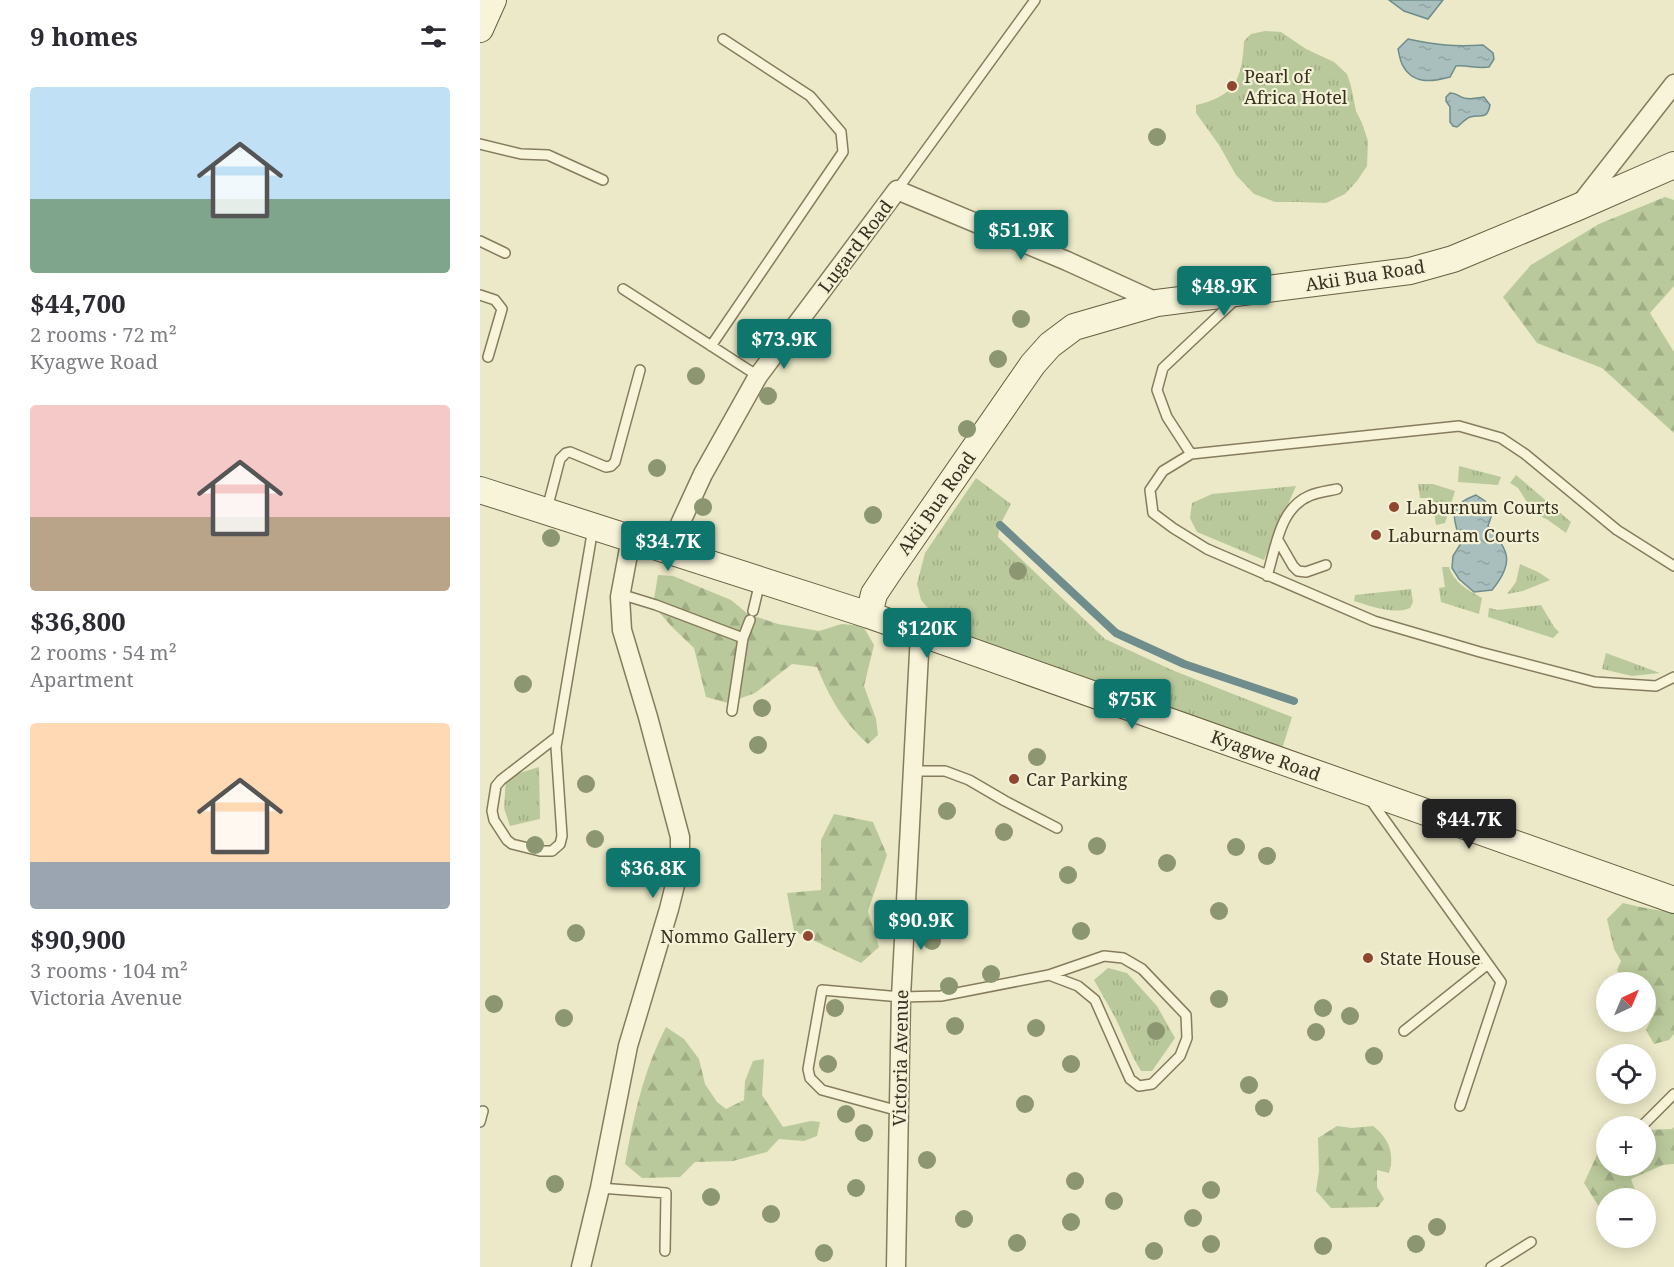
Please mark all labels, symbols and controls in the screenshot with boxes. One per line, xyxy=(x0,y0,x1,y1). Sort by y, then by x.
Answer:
text: 9 homes xyxy=(30,18,138,54)
icon: filters xyxy=(417,20,450,53)
place label: Pearl of Africa Hotel xyxy=(1244,64,1348,109)
marker: Pearl of Africa Hotel xyxy=(1225,79,1239,93)
icon: home xyxy=(186,126,294,234)
street label: Lugard Road xyxy=(812,195,898,297)
pin: $51.9K xyxy=(972,210,1070,261)
text: $51.9K xyxy=(988,216,1054,243)
street label: Akii Bua Road xyxy=(1303,254,1427,296)
pin: $48.9K xyxy=(1175,266,1273,317)
text: $48.9K xyxy=(1191,272,1257,299)
text: $44,700 xyxy=(30,285,126,321)
pin: $73.9K xyxy=(735,319,833,370)
text: 2 rooms · 72 m² xyxy=(30,321,177,348)
text: $73.9K xyxy=(751,325,817,352)
text: Kyagwe Road xyxy=(30,348,158,375)
icon: home xyxy=(186,444,294,552)
street label: Akii Bua Road xyxy=(892,447,980,559)
place label: Laburnum Courts xyxy=(1406,495,1559,519)
marker: Laburnum Courts xyxy=(1387,500,1401,514)
pin: $34.7K xyxy=(619,521,717,572)
place label: Laburnam Courts xyxy=(1388,523,1540,547)
text: $34.7K xyxy=(635,527,701,554)
marker: Laburnam Courts xyxy=(1369,528,1383,542)
text: $36,800 xyxy=(30,603,126,639)
pin: $120K xyxy=(885,608,969,659)
text: $120K xyxy=(897,614,957,641)
text: 2 rooms · 54 m² xyxy=(30,639,177,666)
text: Apartment xyxy=(30,666,134,693)
pin: $75K xyxy=(1096,679,1168,730)
text: $75K xyxy=(1108,685,1156,712)
street label: Kyagwe Road xyxy=(1208,724,1324,786)
icon: home xyxy=(186,762,294,870)
place label: Car Parking xyxy=(1026,767,1128,791)
marker: Car Parking xyxy=(1007,772,1021,786)
pin: $44.7K xyxy=(1420,799,1518,850)
text: $44.7K xyxy=(1436,805,1502,832)
pin: $36.8K xyxy=(604,848,702,899)
text: $36.8K xyxy=(620,854,686,881)
pin: $90.9K xyxy=(872,900,970,951)
text: $90.9K xyxy=(888,906,954,933)
text: $90,900 xyxy=(30,921,126,957)
place label: Nommo Gallery xyxy=(660,924,797,948)
marker: Nommo Gallery xyxy=(801,929,815,943)
place label: State House xyxy=(1380,946,1481,970)
marker: State House xyxy=(1361,951,1375,965)
text: 3 rooms · 104 m² xyxy=(30,957,188,984)
north arrow xyxy=(1596,972,1656,1032)
map controls xyxy=(1596,972,1656,1248)
text: Victoria Avenue xyxy=(30,984,182,1011)
street label: Victoria Avenue xyxy=(887,989,913,1127)
button: locate xyxy=(1596,1044,1656,1104)
button: + xyxy=(1596,1116,1656,1176)
button: − xyxy=(1596,1188,1656,1248)

